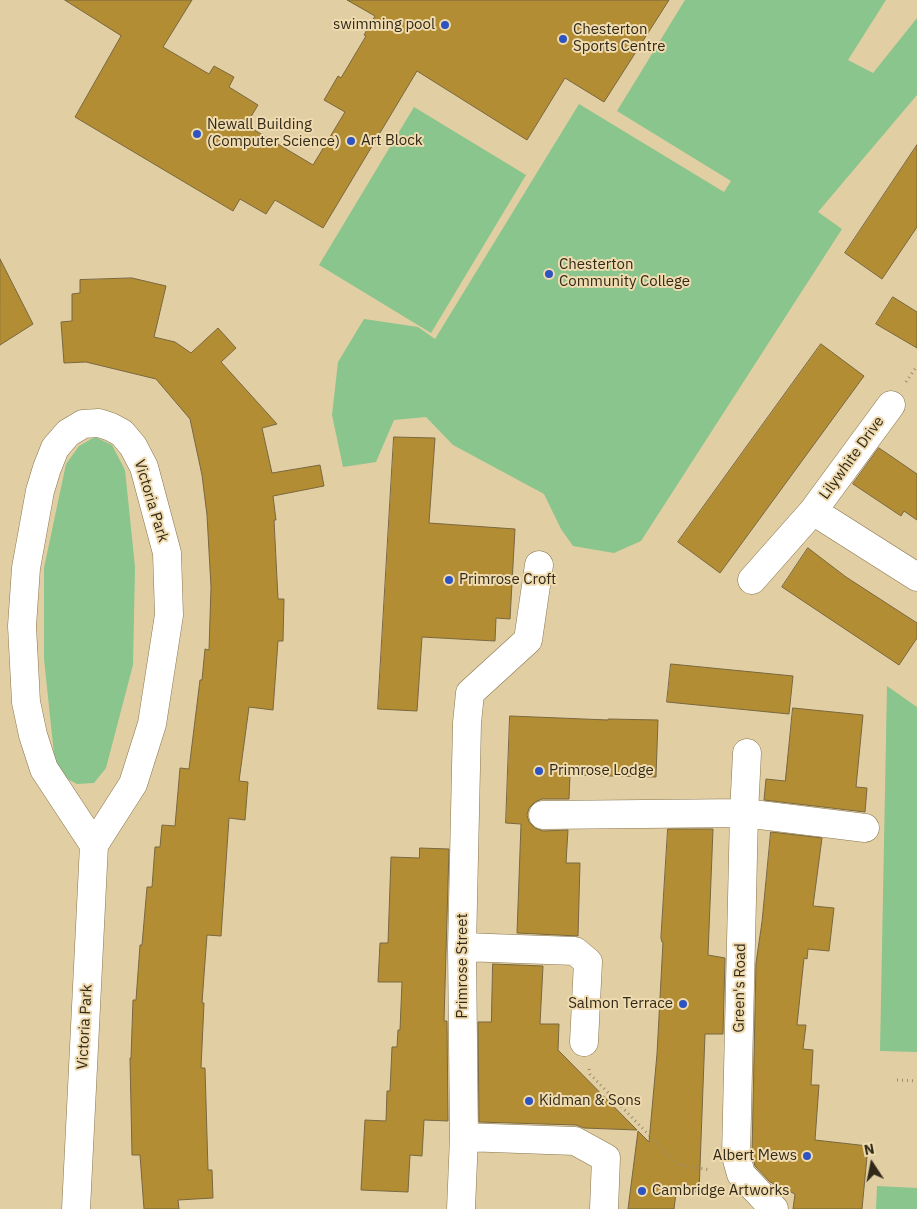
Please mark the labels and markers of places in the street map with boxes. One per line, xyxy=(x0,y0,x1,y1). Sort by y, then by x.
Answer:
place label: swimming pool xyxy=(333,16,435,34)
marker: swimming pool xyxy=(439,19,451,31)
place label: Chesterton Sports Centre xyxy=(573,21,665,56)
marker: Chesterton Sports Centre xyxy=(557,33,569,45)
place label: Newall Building (Computer Science) xyxy=(207,116,340,151)
marker: Newall Building (Computer Science) xyxy=(191,128,203,140)
place label: Art Block xyxy=(361,132,423,150)
marker: Art Block xyxy=(345,135,357,147)
place label: Chesterton Community College xyxy=(559,256,690,291)
marker: Chesterton Community College xyxy=(543,268,555,280)
place label: Primrose Croft xyxy=(459,571,556,589)
marker: Primrose Croft xyxy=(443,574,455,586)
place label: Primrose Lodge xyxy=(549,762,654,780)
marker: Primrose Lodge xyxy=(533,765,545,777)
place label: Salmon Terrace xyxy=(568,995,673,1013)
marker: Salmon Terrace xyxy=(677,998,689,1010)
place label: Kidman & Sons xyxy=(539,1092,641,1110)
marker: Kidman & Sons xyxy=(523,1095,535,1107)
place label: Albert Mews xyxy=(713,1147,797,1165)
marker: Albert Mews xyxy=(801,1150,813,1162)
place label: Cambridge Artworks xyxy=(652,1182,790,1200)
marker: Cambridge Artworks xyxy=(636,1185,648,1197)

